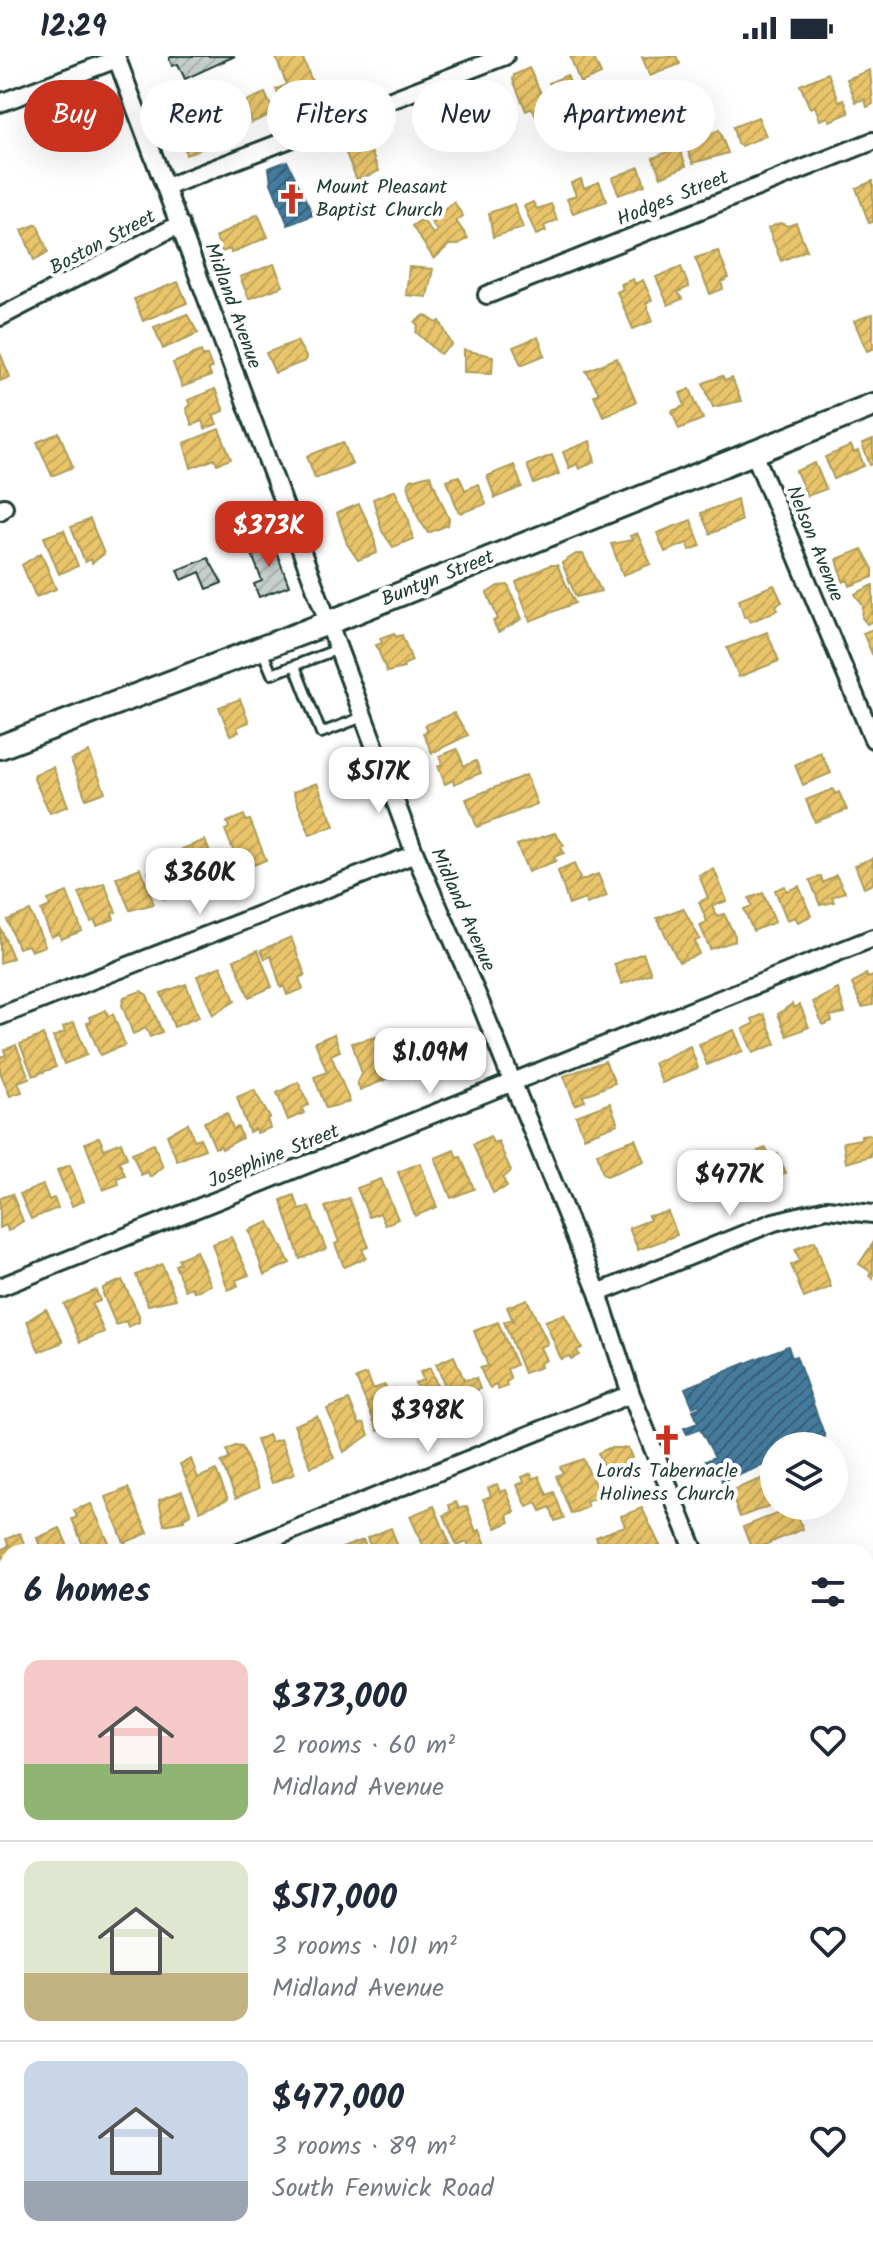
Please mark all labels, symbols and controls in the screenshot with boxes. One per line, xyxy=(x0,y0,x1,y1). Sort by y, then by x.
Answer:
text: 12:29 xyxy=(40,4,107,52)
chip: Buy xyxy=(24,80,124,152)
chip: Rent xyxy=(140,80,251,152)
chip: Filters xyxy=(267,80,396,152)
chip: New xyxy=(412,80,518,152)
chip: Apartment xyxy=(534,80,715,152)
street label: Hodges Street xyxy=(612,162,734,236)
place label: Mount Pleasant Baptist Church xyxy=(316,172,448,227)
church icon: Mount Pleasant Baptist Church xyxy=(275,182,309,216)
street label: Boston Street xyxy=(44,201,162,284)
street label: Midland Avenue xyxy=(194,238,270,374)
street label: Nelson Avenue xyxy=(776,481,852,607)
pin: $373K xyxy=(213,501,325,569)
text: $373K xyxy=(233,506,305,548)
street label: Buntyn Street xyxy=(377,542,500,616)
pin: $517K xyxy=(323,747,435,815)
text: $517K xyxy=(347,752,411,794)
street label: Midland Avenue xyxy=(420,843,504,977)
pin: $360K xyxy=(144,848,256,916)
text: $360K xyxy=(164,853,236,895)
pin: $1.09M xyxy=(365,1028,495,1096)
text: $1.09M xyxy=(392,1033,468,1075)
street label: Josephine Street xyxy=(203,1116,345,1198)
pin: $477K xyxy=(674,1150,786,1218)
text: $477K xyxy=(695,1155,765,1197)
pin: $398K xyxy=(372,1386,484,1454)
text: $398K xyxy=(391,1391,465,1433)
church icon: Lords Tabernacle Holiness Church xyxy=(650,1423,684,1457)
map controls xyxy=(760,1432,848,1520)
button: layers xyxy=(760,1432,848,1520)
place label: Lords Tabernacle Holiness Church xyxy=(596,1456,738,1511)
text: 6 homes xyxy=(24,1565,150,1619)
icon: filters xyxy=(806,1570,850,1614)
text: $373,000 xyxy=(272,1671,407,1725)
icon: home xyxy=(88,1692,184,1788)
icon: heart xyxy=(806,1718,850,1762)
text: 2 rooms · 60 m² xyxy=(272,1725,455,1767)
text: Midland Avenue xyxy=(272,1767,444,1809)
text: $517,000 xyxy=(272,1872,397,1926)
icon: home xyxy=(88,1893,184,1989)
icon: heart xyxy=(806,1919,850,1963)
text: 3 rooms · 101 m² xyxy=(272,1926,457,1968)
text: Midland Avenue xyxy=(272,1968,444,2010)
text: $477,000 xyxy=(272,2072,404,2126)
icon: home xyxy=(88,2093,184,2189)
icon: heart xyxy=(806,2119,850,2163)
text: 3 rooms · 89 m² xyxy=(272,2126,456,2168)
text: South Fenwick Road xyxy=(272,2168,494,2210)

